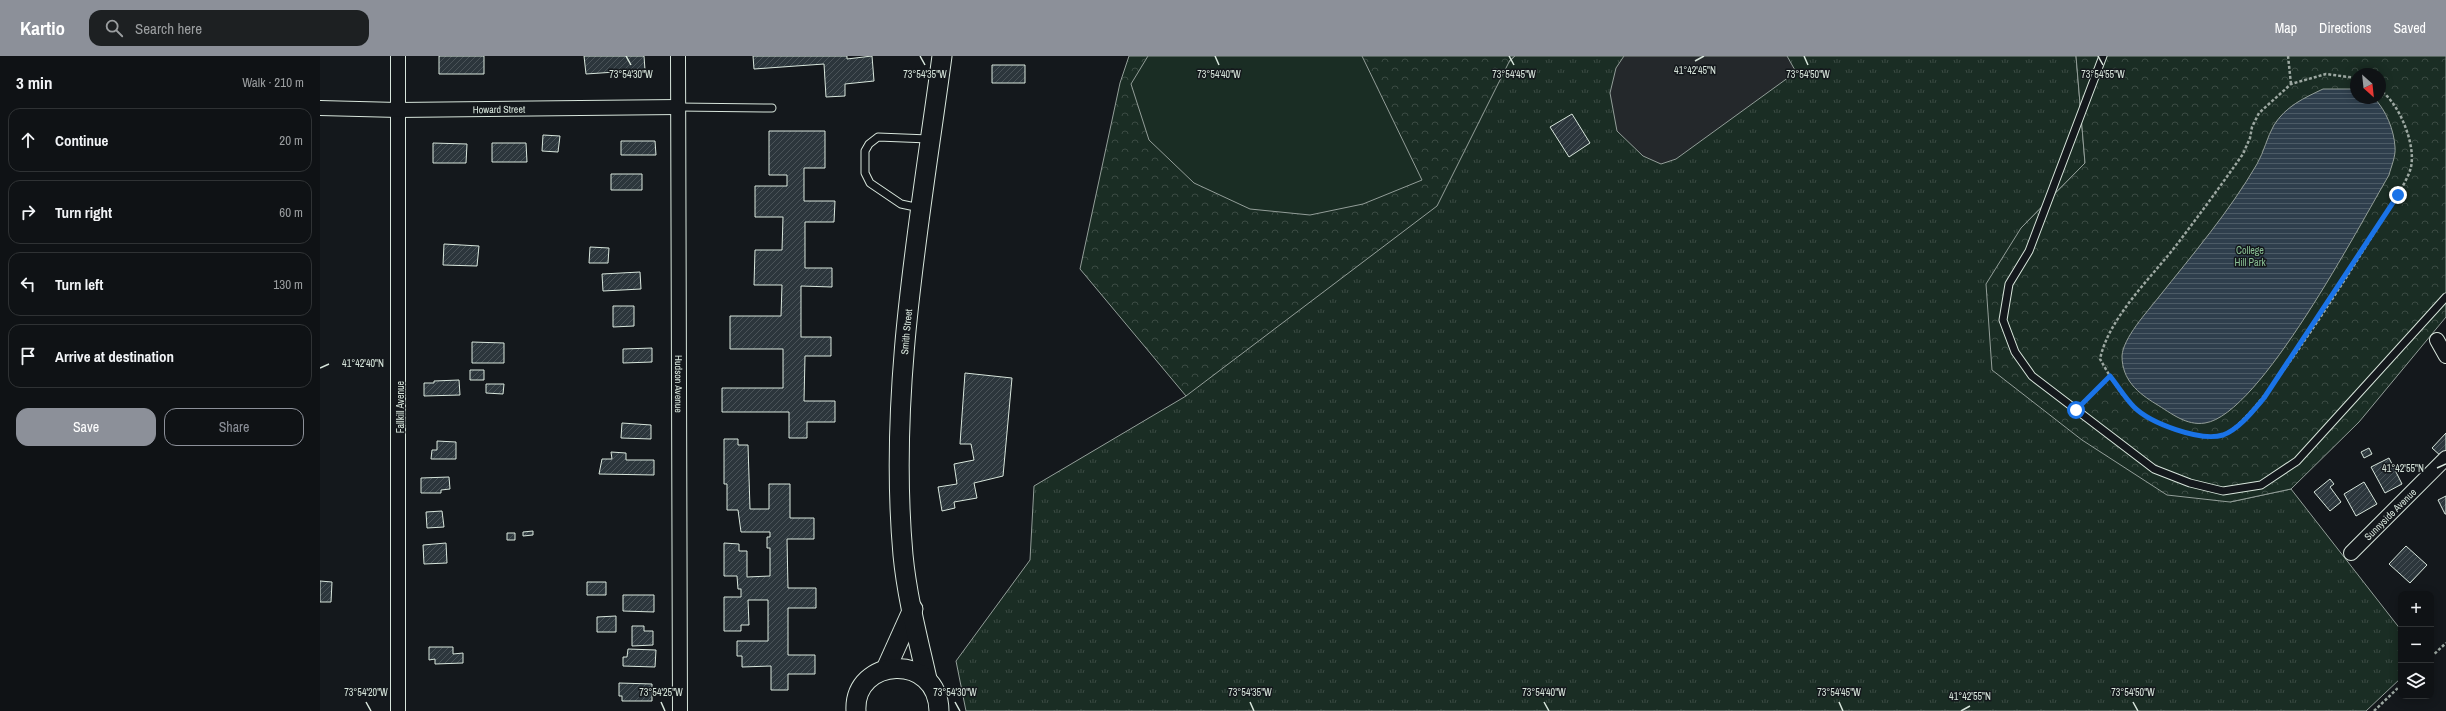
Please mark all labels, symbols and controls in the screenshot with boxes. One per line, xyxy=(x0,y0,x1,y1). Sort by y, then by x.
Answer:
search box xyxy=(89,10,369,46)
text: Kartio xyxy=(20,15,65,41)
icon: search xyxy=(103,17,125,39)
text: Search here xyxy=(135,18,202,39)
text: Map xyxy=(2275,19,2297,37)
text: Directions xyxy=(2319,19,2371,37)
text: Saved xyxy=(2393,19,2426,37)
text: 41°42'45"N xyxy=(1674,64,1716,77)
text: 73°54'30"W xyxy=(609,68,653,81)
text: 73°54'35"W xyxy=(903,68,947,81)
text: 73°54'40"W xyxy=(1197,68,1241,81)
text: 73°54'45"W xyxy=(1492,68,1536,81)
text: 73°54'50"W xyxy=(1786,68,1830,81)
text: 73°54'55"W xyxy=(2081,68,2125,81)
north arrow xyxy=(2350,68,2386,104)
text: 3 min xyxy=(16,71,52,94)
text: Walk · 210 m xyxy=(242,74,304,91)
street label: Howard Street xyxy=(473,102,526,116)
icon: ahead xyxy=(17,129,39,151)
text: Continue xyxy=(55,130,108,151)
text: 20 m xyxy=(279,132,303,149)
route end xyxy=(2389,186,2407,204)
icon: right xyxy=(17,201,39,223)
text: Turn right xyxy=(55,202,112,223)
text: 60 m xyxy=(279,204,303,221)
park label: College Hill Park xyxy=(2235,244,2266,269)
icon: left xyxy=(17,273,39,295)
text: Turn left xyxy=(55,274,103,295)
text: 130 m xyxy=(273,276,303,293)
street label: Smith Street xyxy=(897,308,915,355)
icon: arrive xyxy=(17,345,39,367)
text: Arrive at destination xyxy=(55,346,174,367)
street label: Hudson Avenue xyxy=(672,355,686,413)
text: 41°42'40"N xyxy=(342,357,384,370)
street label: Fallkill Avenue xyxy=(394,380,407,433)
route start xyxy=(2067,401,2085,419)
button: Save xyxy=(16,408,156,446)
button: Share xyxy=(164,408,304,446)
text: 41°42'55"N xyxy=(2382,462,2424,475)
street label: Sunnyside Avenue xyxy=(2361,485,2419,543)
map controls xyxy=(2398,591,2434,699)
button: + xyxy=(2398,591,2434,627)
button: − xyxy=(2398,627,2434,663)
button: layers xyxy=(2398,663,2434,699)
text: 73°54'20"W xyxy=(344,686,388,699)
text: 73°54'25"W xyxy=(639,686,683,699)
text: 73°54'30"W xyxy=(933,686,977,699)
text: 73°54'35"W xyxy=(1228,686,1272,699)
text: 73°54'40"W xyxy=(1522,686,1566,699)
text: 73°54'45"W xyxy=(1817,686,1861,699)
text: 73°54'50"W xyxy=(2111,686,2155,699)
text: 41°42'55"N xyxy=(1949,690,1991,703)

